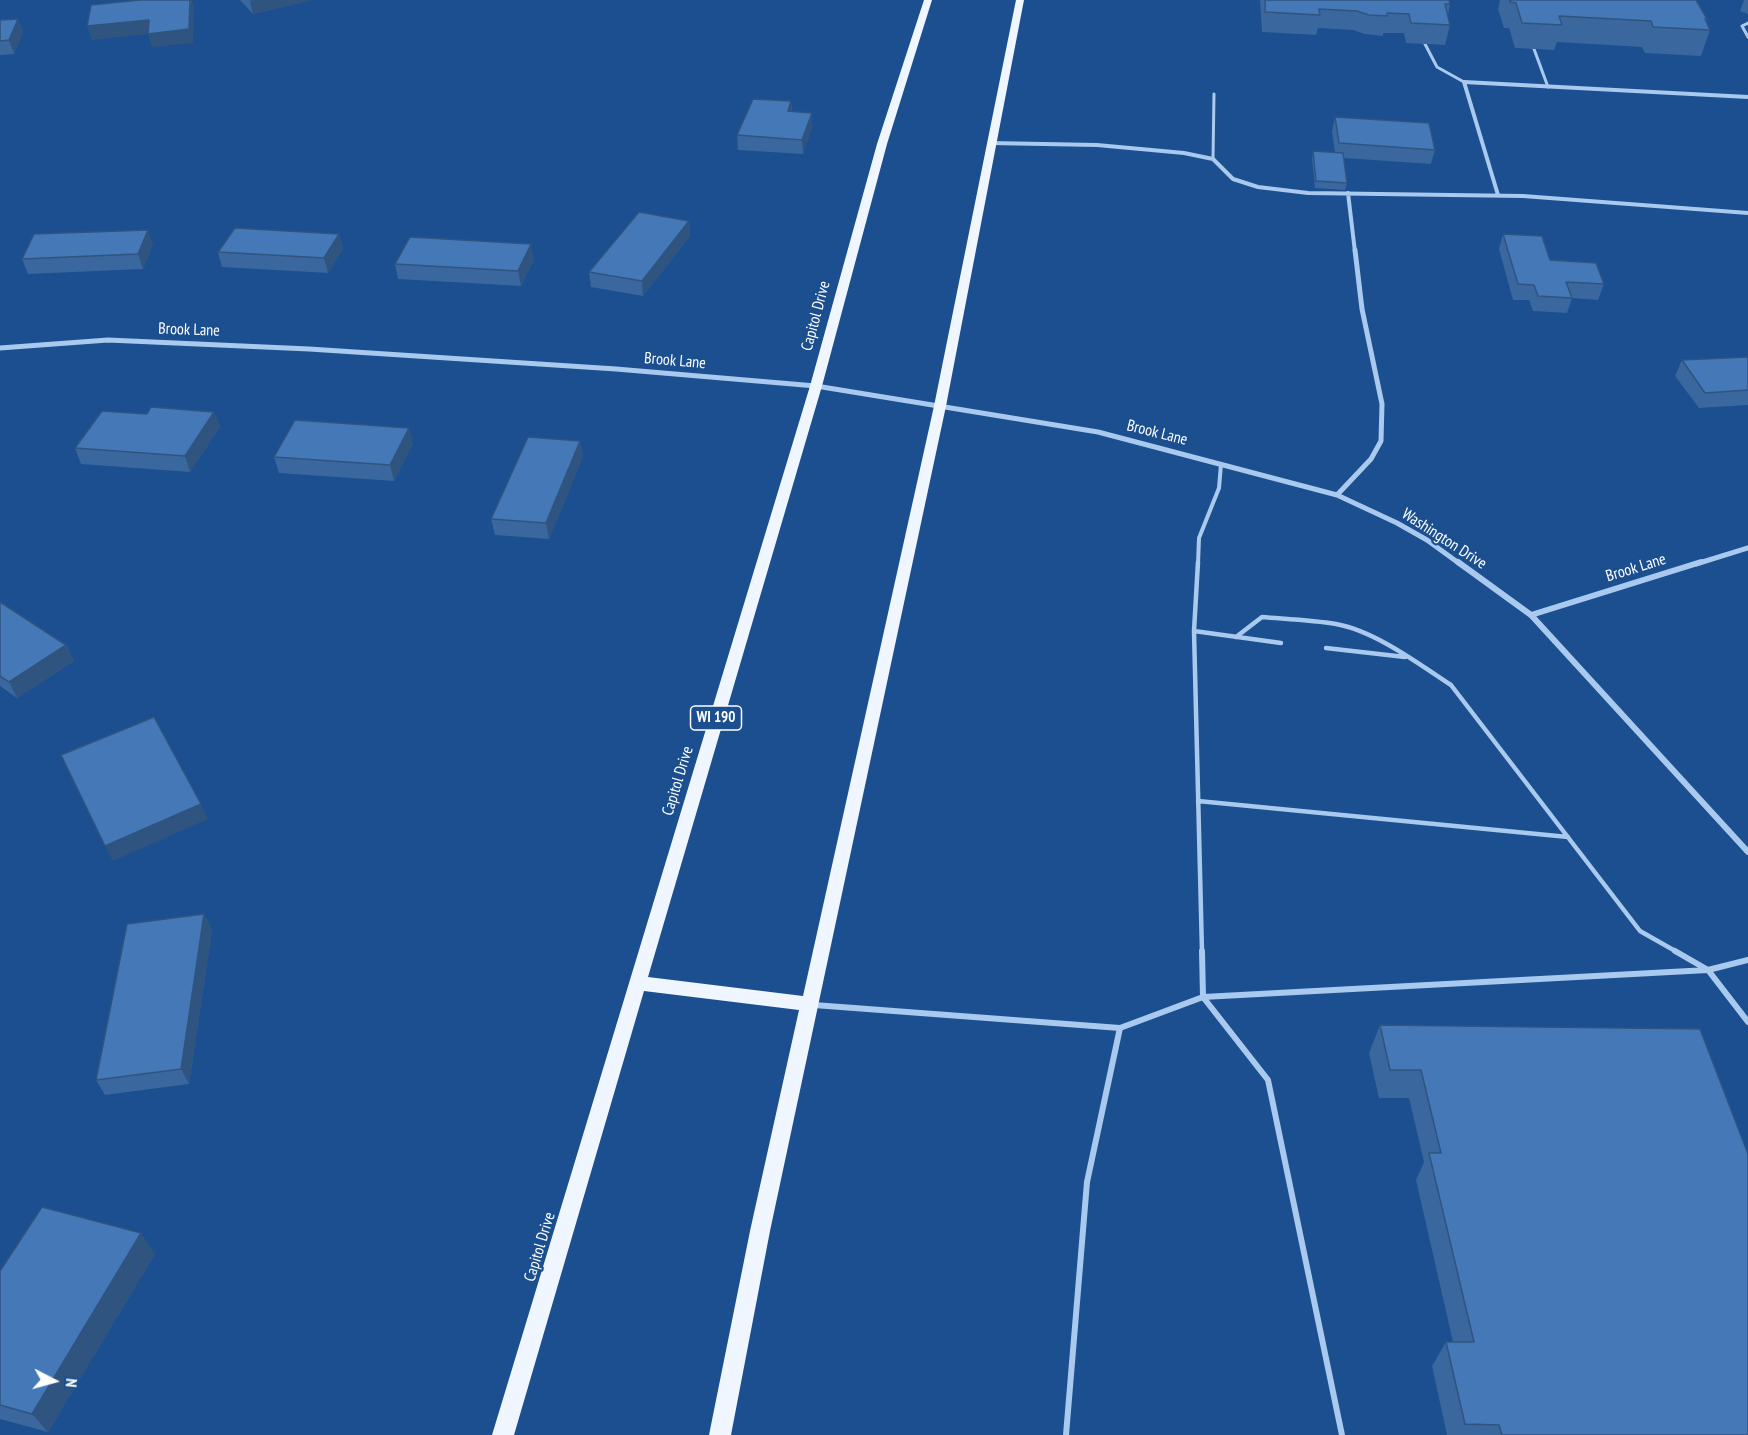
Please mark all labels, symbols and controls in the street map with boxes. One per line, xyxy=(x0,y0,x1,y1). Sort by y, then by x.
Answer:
street label: Capitol Drive xyxy=(797,279,835,353)
street label: Brook Lane xyxy=(158,319,220,341)
street label: Brook Lane xyxy=(643,349,707,373)
street label: Brook Lane xyxy=(1125,416,1189,450)
street label: Washington Drive xyxy=(1398,504,1490,574)
street label: Brook Lane xyxy=(1604,550,1668,586)
road number: WI 190 xyxy=(690,706,742,730)
street label: Capitol Drive xyxy=(658,744,698,818)
street label: Capitol Drive xyxy=(520,1210,560,1284)
north arrow xyxy=(24,1351,84,1411)
text: N xyxy=(62,1378,82,1388)

